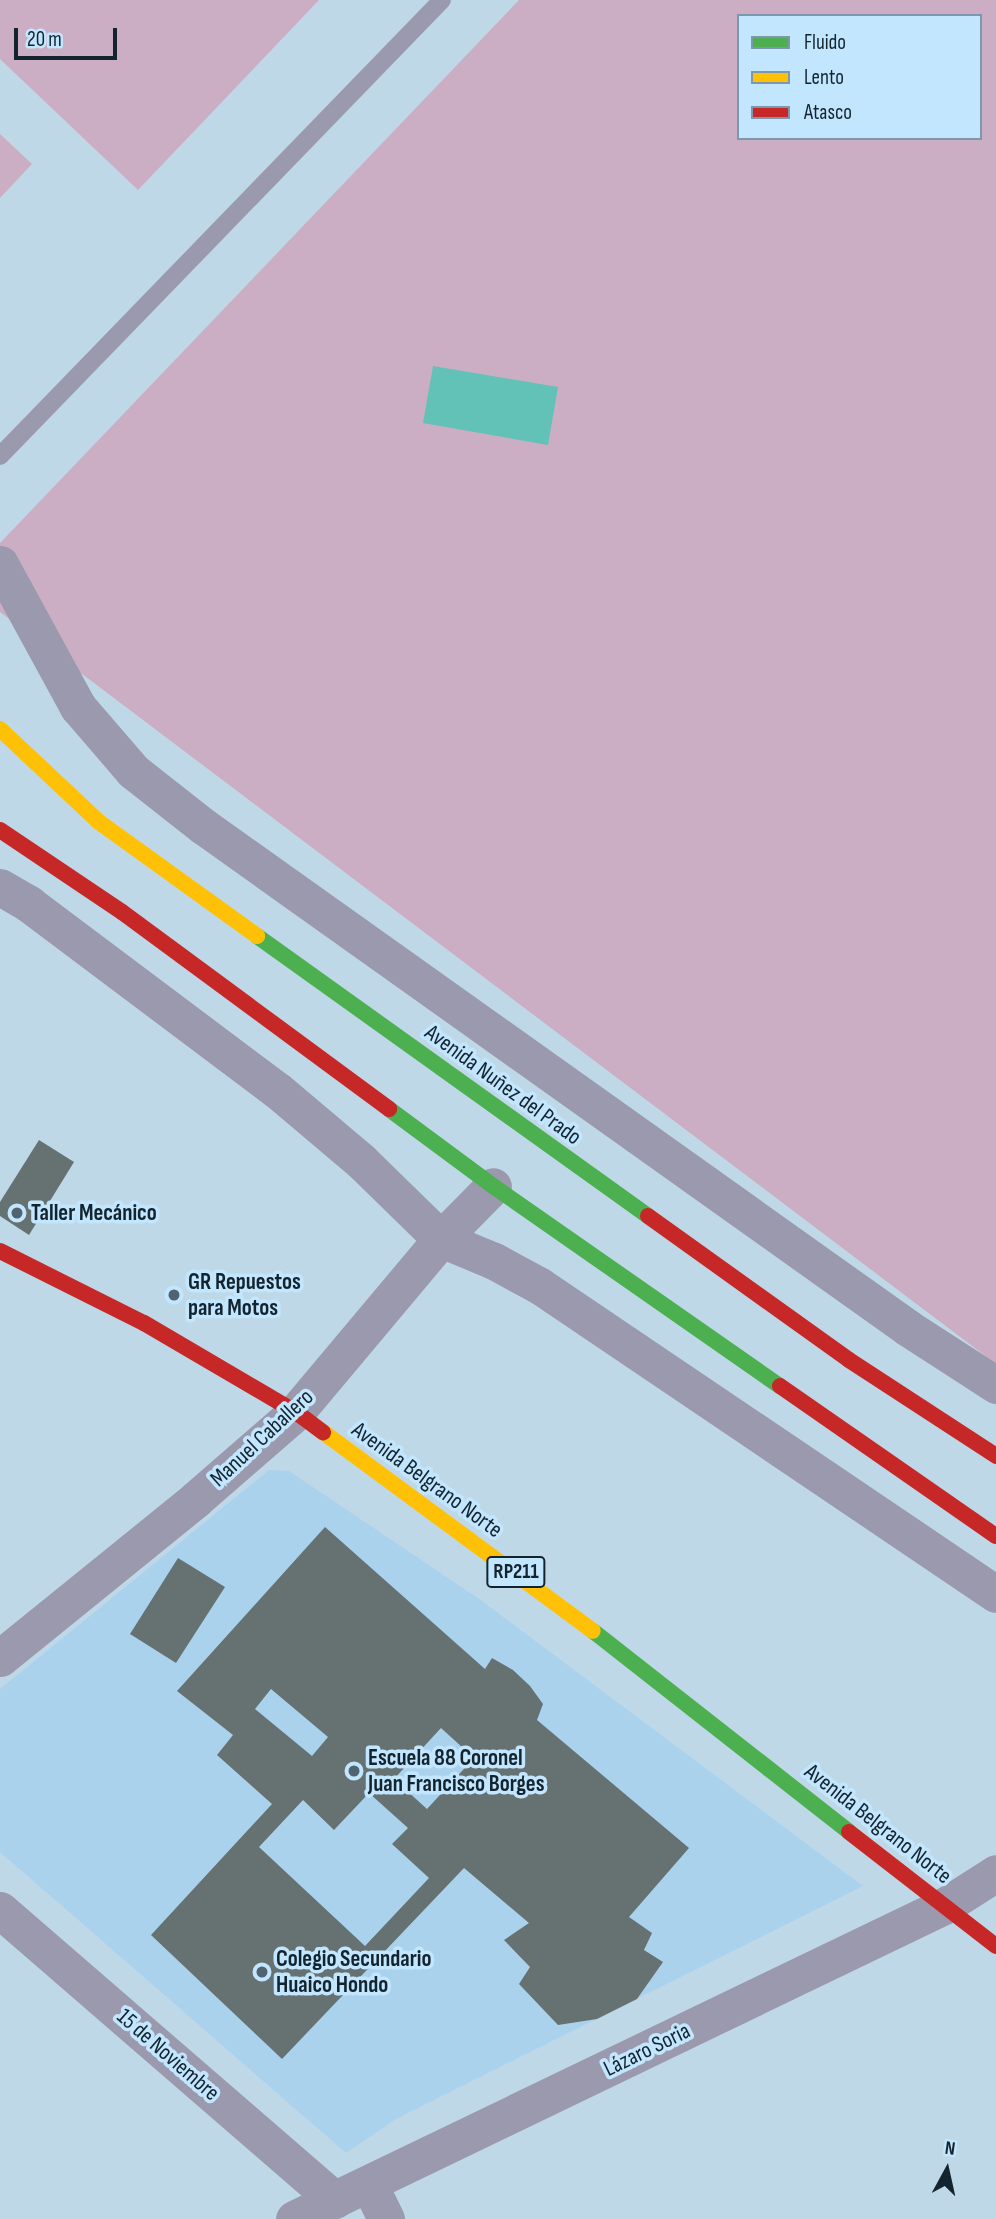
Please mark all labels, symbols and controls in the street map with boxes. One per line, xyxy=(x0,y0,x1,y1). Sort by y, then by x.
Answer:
scale bar xyxy=(18,14,121,58)
legend xyxy=(737,14,982,140)
text: 20 m xyxy=(27,27,62,52)
text: Fluido xyxy=(804,30,846,55)
text: Lento xyxy=(804,65,844,90)
text: Atasco xyxy=(804,100,852,125)
street label: Avenida Nuñez del Prado xyxy=(419,1019,587,1151)
place label: Taller Mecánico xyxy=(31,1199,157,1227)
marker: Taller Mecánico xyxy=(9,1205,25,1221)
place label: GR Repuestos para Motos xyxy=(188,1268,301,1322)
marker: GR Repuestos para Motos xyxy=(166,1287,182,1303)
street label: Manuel Caballero xyxy=(205,1383,319,1493)
street label: Avenida Belgrano Norte xyxy=(346,1416,508,1544)
road number: RP211 xyxy=(486,1554,546,1590)
place label: Escuela 88 Coronel Juan Francisco Borges xyxy=(368,1744,544,1798)
street label: Avenida Belgrano Norte xyxy=(799,1758,957,1890)
marker: Escuela 88 Coronel Juan Francisco Borges xyxy=(346,1763,362,1779)
place label: Colegio Secundario Huaico Hondo xyxy=(276,1945,432,1999)
marker: Colegio Secundario Huaico Hondo xyxy=(254,1964,270,1980)
street label: 15 de Noviembre xyxy=(111,2003,225,2107)
street label: Lázaro Soria xyxy=(599,2017,695,2083)
north arrow xyxy=(912,2135,982,2205)
text: N xyxy=(943,2137,957,2161)

